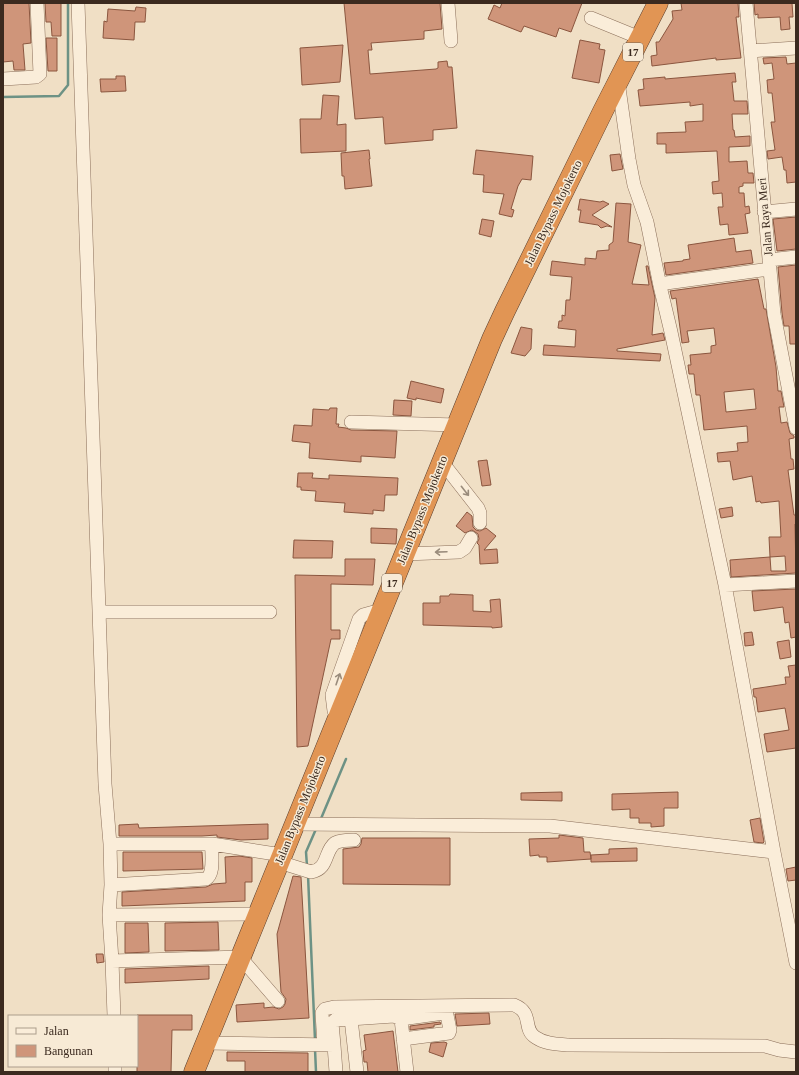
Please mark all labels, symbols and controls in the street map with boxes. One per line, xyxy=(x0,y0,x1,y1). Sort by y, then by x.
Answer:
road number: 17 xyxy=(623,43,643,61)
street label: Jalan Bypass Mojokerto xyxy=(521,158,585,268)
street label: Jalan Raya Meri xyxy=(755,177,775,257)
street label: Jalan Bypass Mojokerto xyxy=(394,454,450,566)
one-way arrow xyxy=(461,486,469,497)
one-way arrow xyxy=(435,549,448,556)
road number: 17 xyxy=(382,574,402,592)
one-way arrow xyxy=(335,673,342,686)
street label: Jalan Bypass Mojokerto xyxy=(272,754,328,866)
legend xyxy=(8,1015,138,1067)
text: Jalan xyxy=(44,1024,69,1038)
text: Bangunan xyxy=(44,1044,93,1058)

